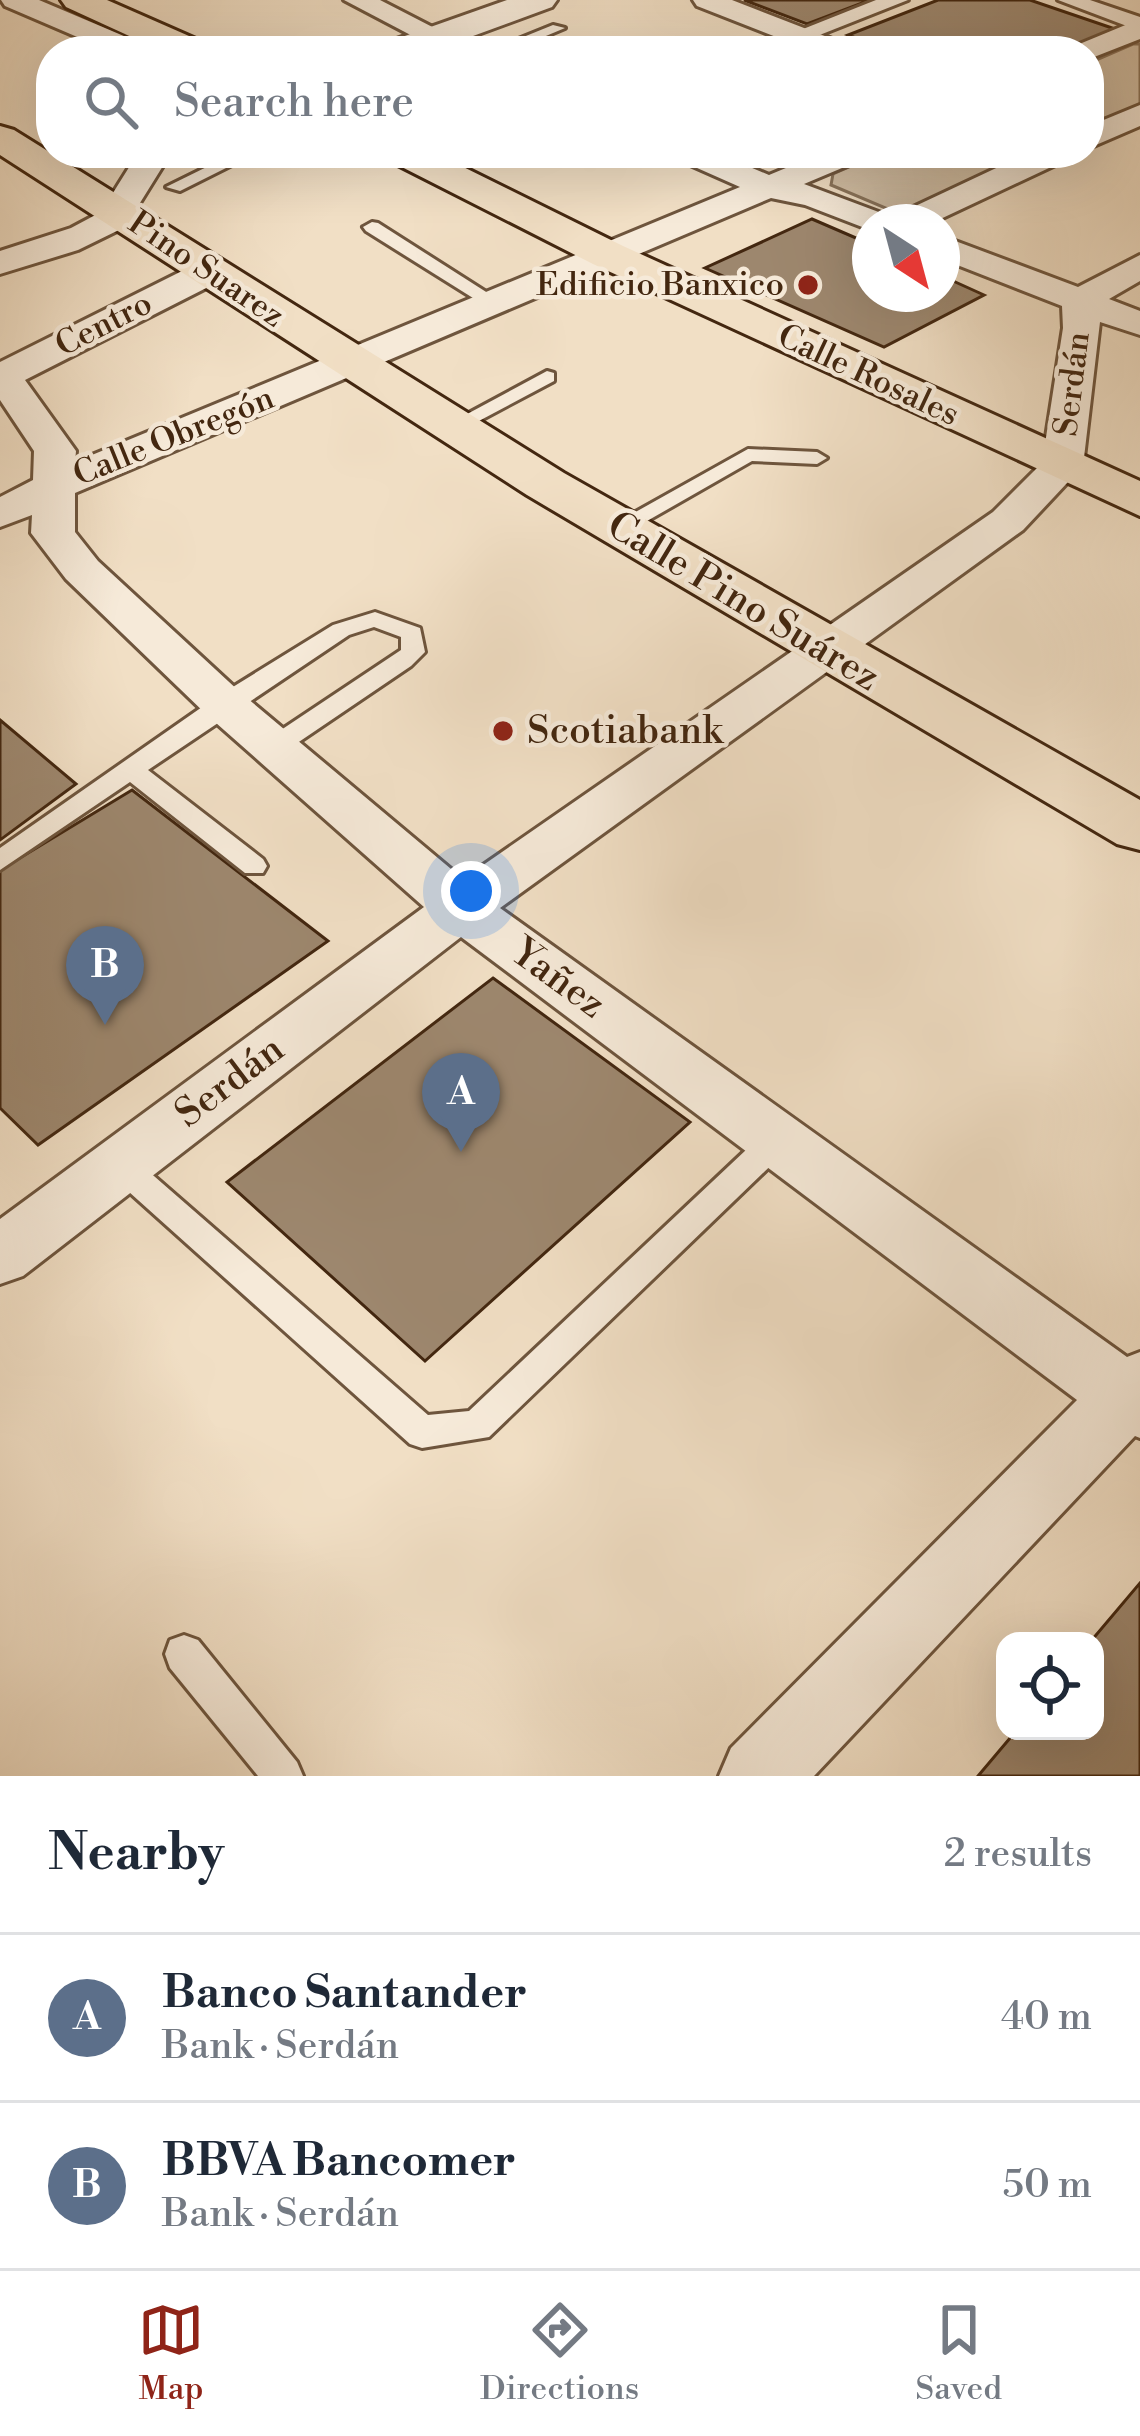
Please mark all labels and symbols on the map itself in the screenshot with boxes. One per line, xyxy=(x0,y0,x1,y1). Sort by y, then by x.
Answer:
street label: Pino Suarez xyxy=(120,203,292,337)
north arrow xyxy=(852,204,960,312)
place label: Edificio Banxico xyxy=(536,265,784,306)
marker: Edificio Banxico xyxy=(795,272,821,298)
street label: Centro xyxy=(49,283,159,367)
street label: Calle Rosales xyxy=(771,316,965,436)
street label: Serdán xyxy=(1046,329,1100,438)
street label: Calle Obregón xyxy=(68,378,281,496)
street label: Calle Pino Suárez xyxy=(598,501,888,703)
place label: Scotiabank xyxy=(527,707,724,756)
marker: Scotiabank xyxy=(490,718,516,744)
your location xyxy=(441,861,501,921)
pin: B xyxy=(66,926,144,1025)
street label: Yañez xyxy=(500,927,615,1030)
street label: Serdán xyxy=(166,1025,294,1139)
pin: A xyxy=(422,1053,500,1152)

